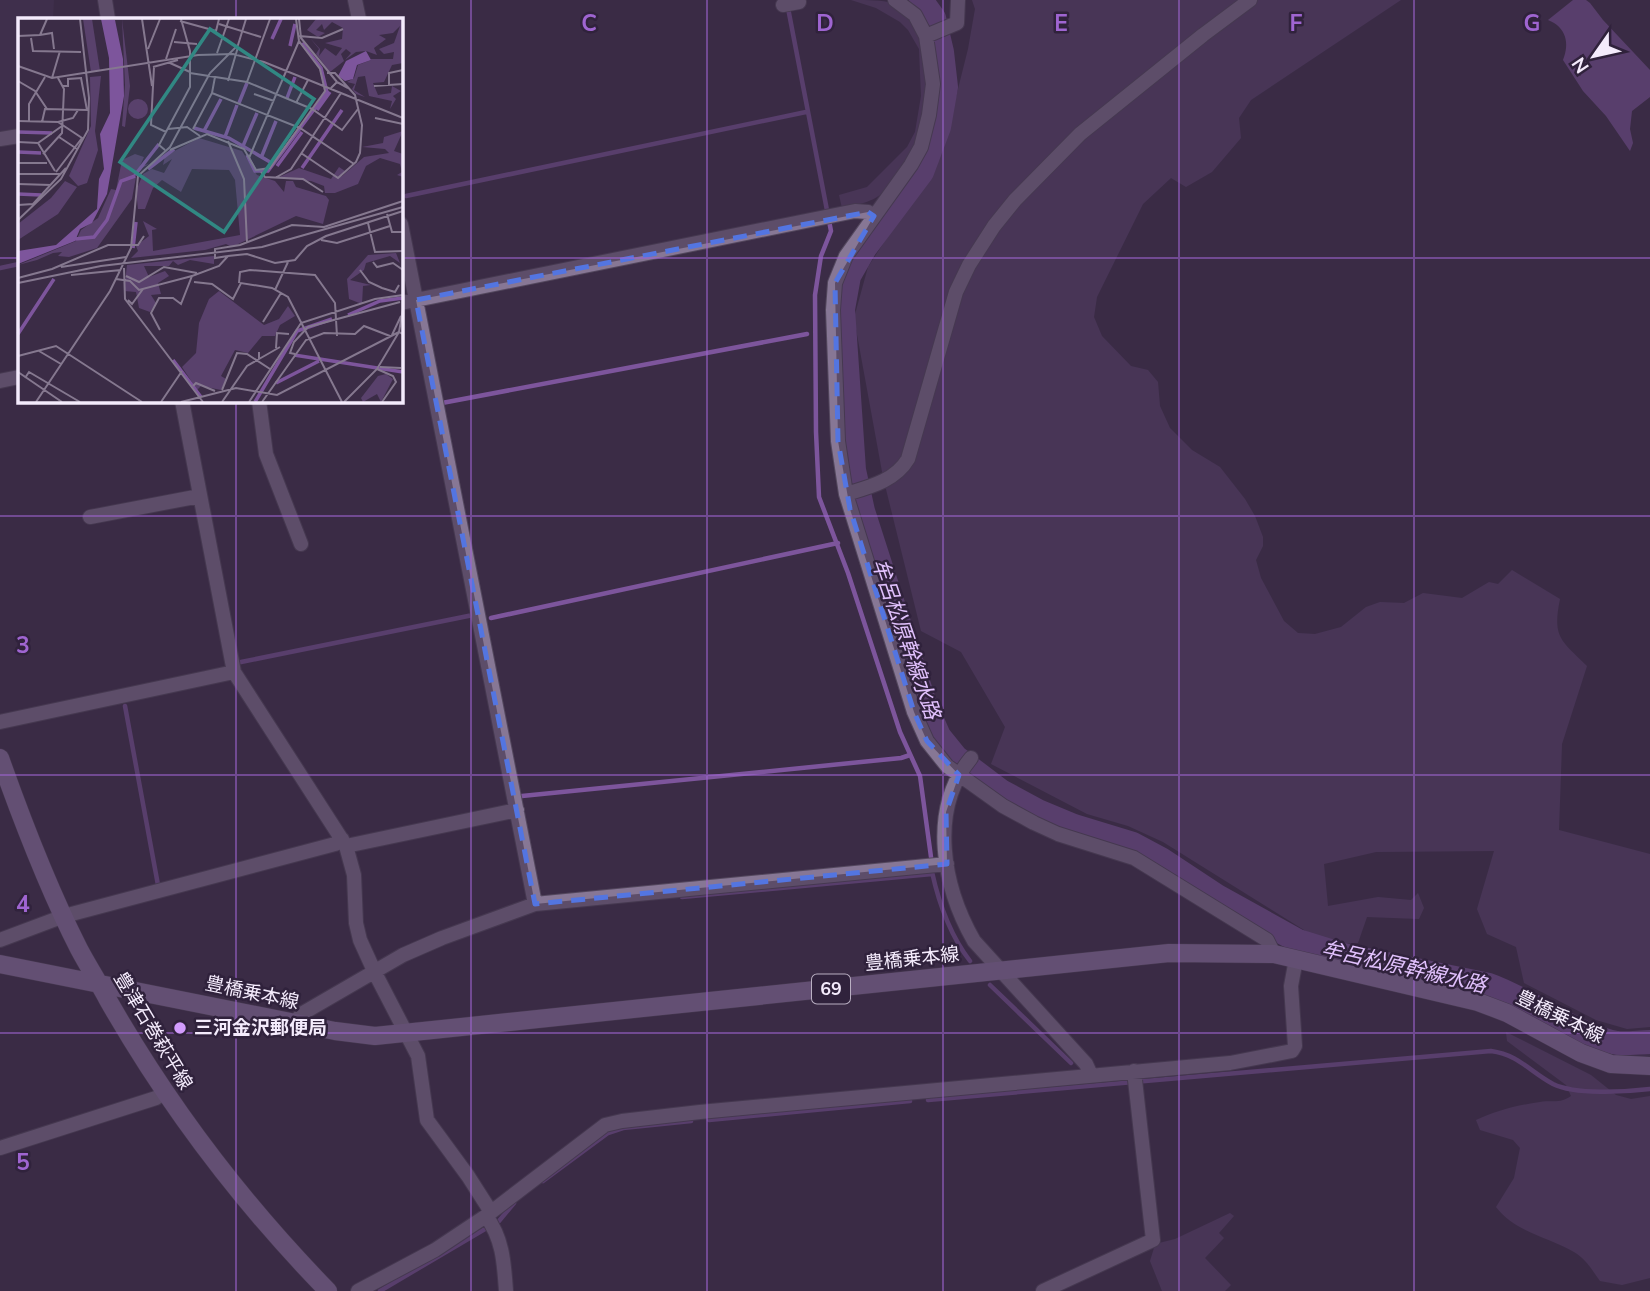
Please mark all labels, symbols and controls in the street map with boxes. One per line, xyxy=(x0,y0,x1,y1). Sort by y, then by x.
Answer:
text: C xyxy=(581,8,597,39)
text: D xyxy=(816,8,834,39)
text: E xyxy=(1054,8,1068,39)
text: F xyxy=(1290,8,1303,39)
text: G xyxy=(1524,8,1540,39)
inset map xyxy=(18,18,402,402)
north arrow xyxy=(1559,21,1629,91)
text: N xyxy=(1566,52,1595,78)
water label: 牟呂松原幹線水路 xyxy=(865,555,947,725)
text: 3 xyxy=(16,630,30,661)
text: 4 xyxy=(16,889,30,920)
water label: 牟呂松原幹線水路 xyxy=(1319,934,1491,1000)
street label: 豊橋乗本線 xyxy=(863,941,961,977)
street label: 豊津石巻萩平線 xyxy=(108,967,198,1095)
street label: 豊橋乗本線 xyxy=(203,970,301,1016)
road number: 69 xyxy=(812,974,850,1004)
street label: 豊橋乗本線 xyxy=(1512,984,1608,1050)
place label: 三河金沢郵便局 xyxy=(194,1015,327,1041)
marker: 三河金沢郵便局 xyxy=(172,1020,188,1036)
text: 5 xyxy=(16,1147,30,1178)

